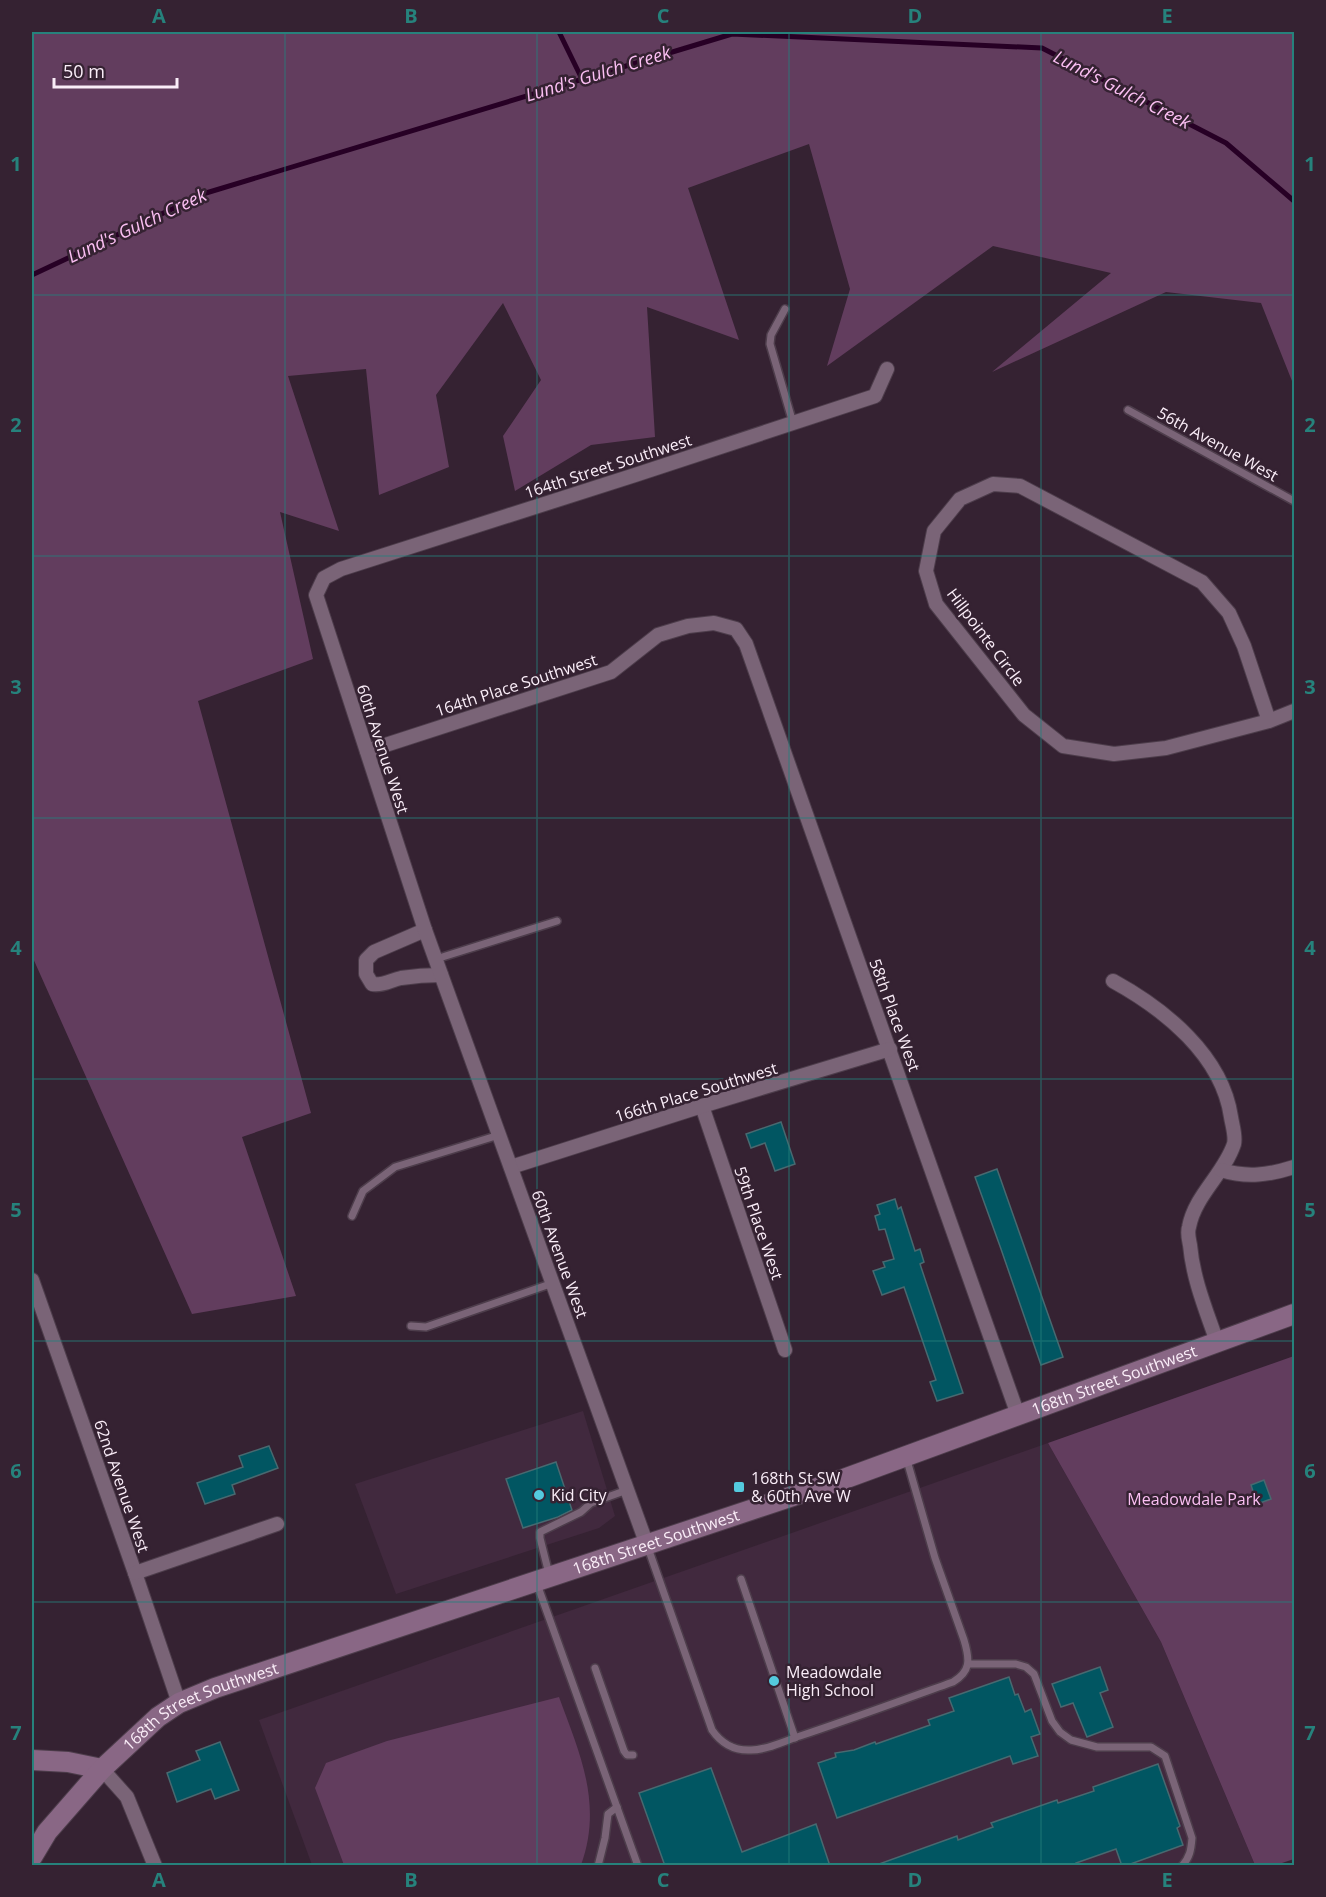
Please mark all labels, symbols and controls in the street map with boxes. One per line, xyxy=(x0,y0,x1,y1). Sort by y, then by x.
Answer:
text: A xyxy=(152,2,166,29)
text: B xyxy=(404,2,418,29)
text: C xyxy=(657,2,670,29)
text: D xyxy=(908,2,922,29)
text: E xyxy=(1161,2,1173,29)
water label: Lund's Gulch Creek xyxy=(522,39,674,107)
water label: Lund's Gulch Creek xyxy=(1050,44,1196,135)
scale bar xyxy=(54,51,177,89)
text: 50 m xyxy=(63,59,105,83)
text: 1 xyxy=(10,150,22,177)
text: 1 xyxy=(1304,150,1316,177)
water label: Lund's Gulch Creek xyxy=(63,182,211,268)
street label: 56th Avenue West xyxy=(1154,402,1283,486)
text: 2 xyxy=(10,411,22,438)
text: 2 xyxy=(1304,411,1316,438)
street label: 164th Street Southwest xyxy=(522,429,695,503)
street label: Hillpointe Circle xyxy=(942,584,1030,690)
street label: 164th Place Southwest xyxy=(432,648,600,722)
text: 3 xyxy=(10,673,22,700)
text: 3 xyxy=(1304,673,1316,700)
street label: 60th Avenue West xyxy=(352,681,414,817)
text: 4 xyxy=(10,934,22,961)
text: 4 xyxy=(1304,934,1316,961)
street label: 58th Place West xyxy=(864,956,926,1075)
street label: 166th Place Southwest xyxy=(612,1057,780,1127)
street label: 59th Place West xyxy=(729,1163,789,1283)
street label: 60th Avenue West xyxy=(527,1187,594,1321)
text: 5 xyxy=(10,1196,22,1223)
text: 5 xyxy=(1304,1196,1316,1223)
street label: 168th Street Southwest xyxy=(1028,1339,1200,1420)
street label: 62nd Avenue West xyxy=(89,1417,155,1556)
text: 6 xyxy=(10,1457,22,1484)
text: 6 xyxy=(1304,1457,1316,1484)
place label: 168th St SW & 60th Ave W xyxy=(751,1467,851,1507)
marker: 168th St SW & 60th Ave W xyxy=(732,1480,746,1494)
place label: Kid City xyxy=(551,1484,608,1506)
marker: Kid City xyxy=(532,1488,546,1502)
park label: Meadowdale Park xyxy=(1127,1488,1261,1510)
street label: 168th Street Southwest xyxy=(570,1503,742,1579)
street label: 168th Street Southwest xyxy=(118,1657,281,1755)
place label: Meadowdale High School xyxy=(786,1661,882,1701)
marker: Meadowdale High School xyxy=(767,1674,781,1688)
text: 7 xyxy=(10,1719,22,1746)
text: 7 xyxy=(1304,1719,1316,1746)
text: A xyxy=(152,1866,166,1893)
text: B xyxy=(404,1866,418,1893)
text: C xyxy=(657,1866,670,1893)
text: D xyxy=(908,1866,922,1893)
text: E xyxy=(1161,1866,1173,1893)

